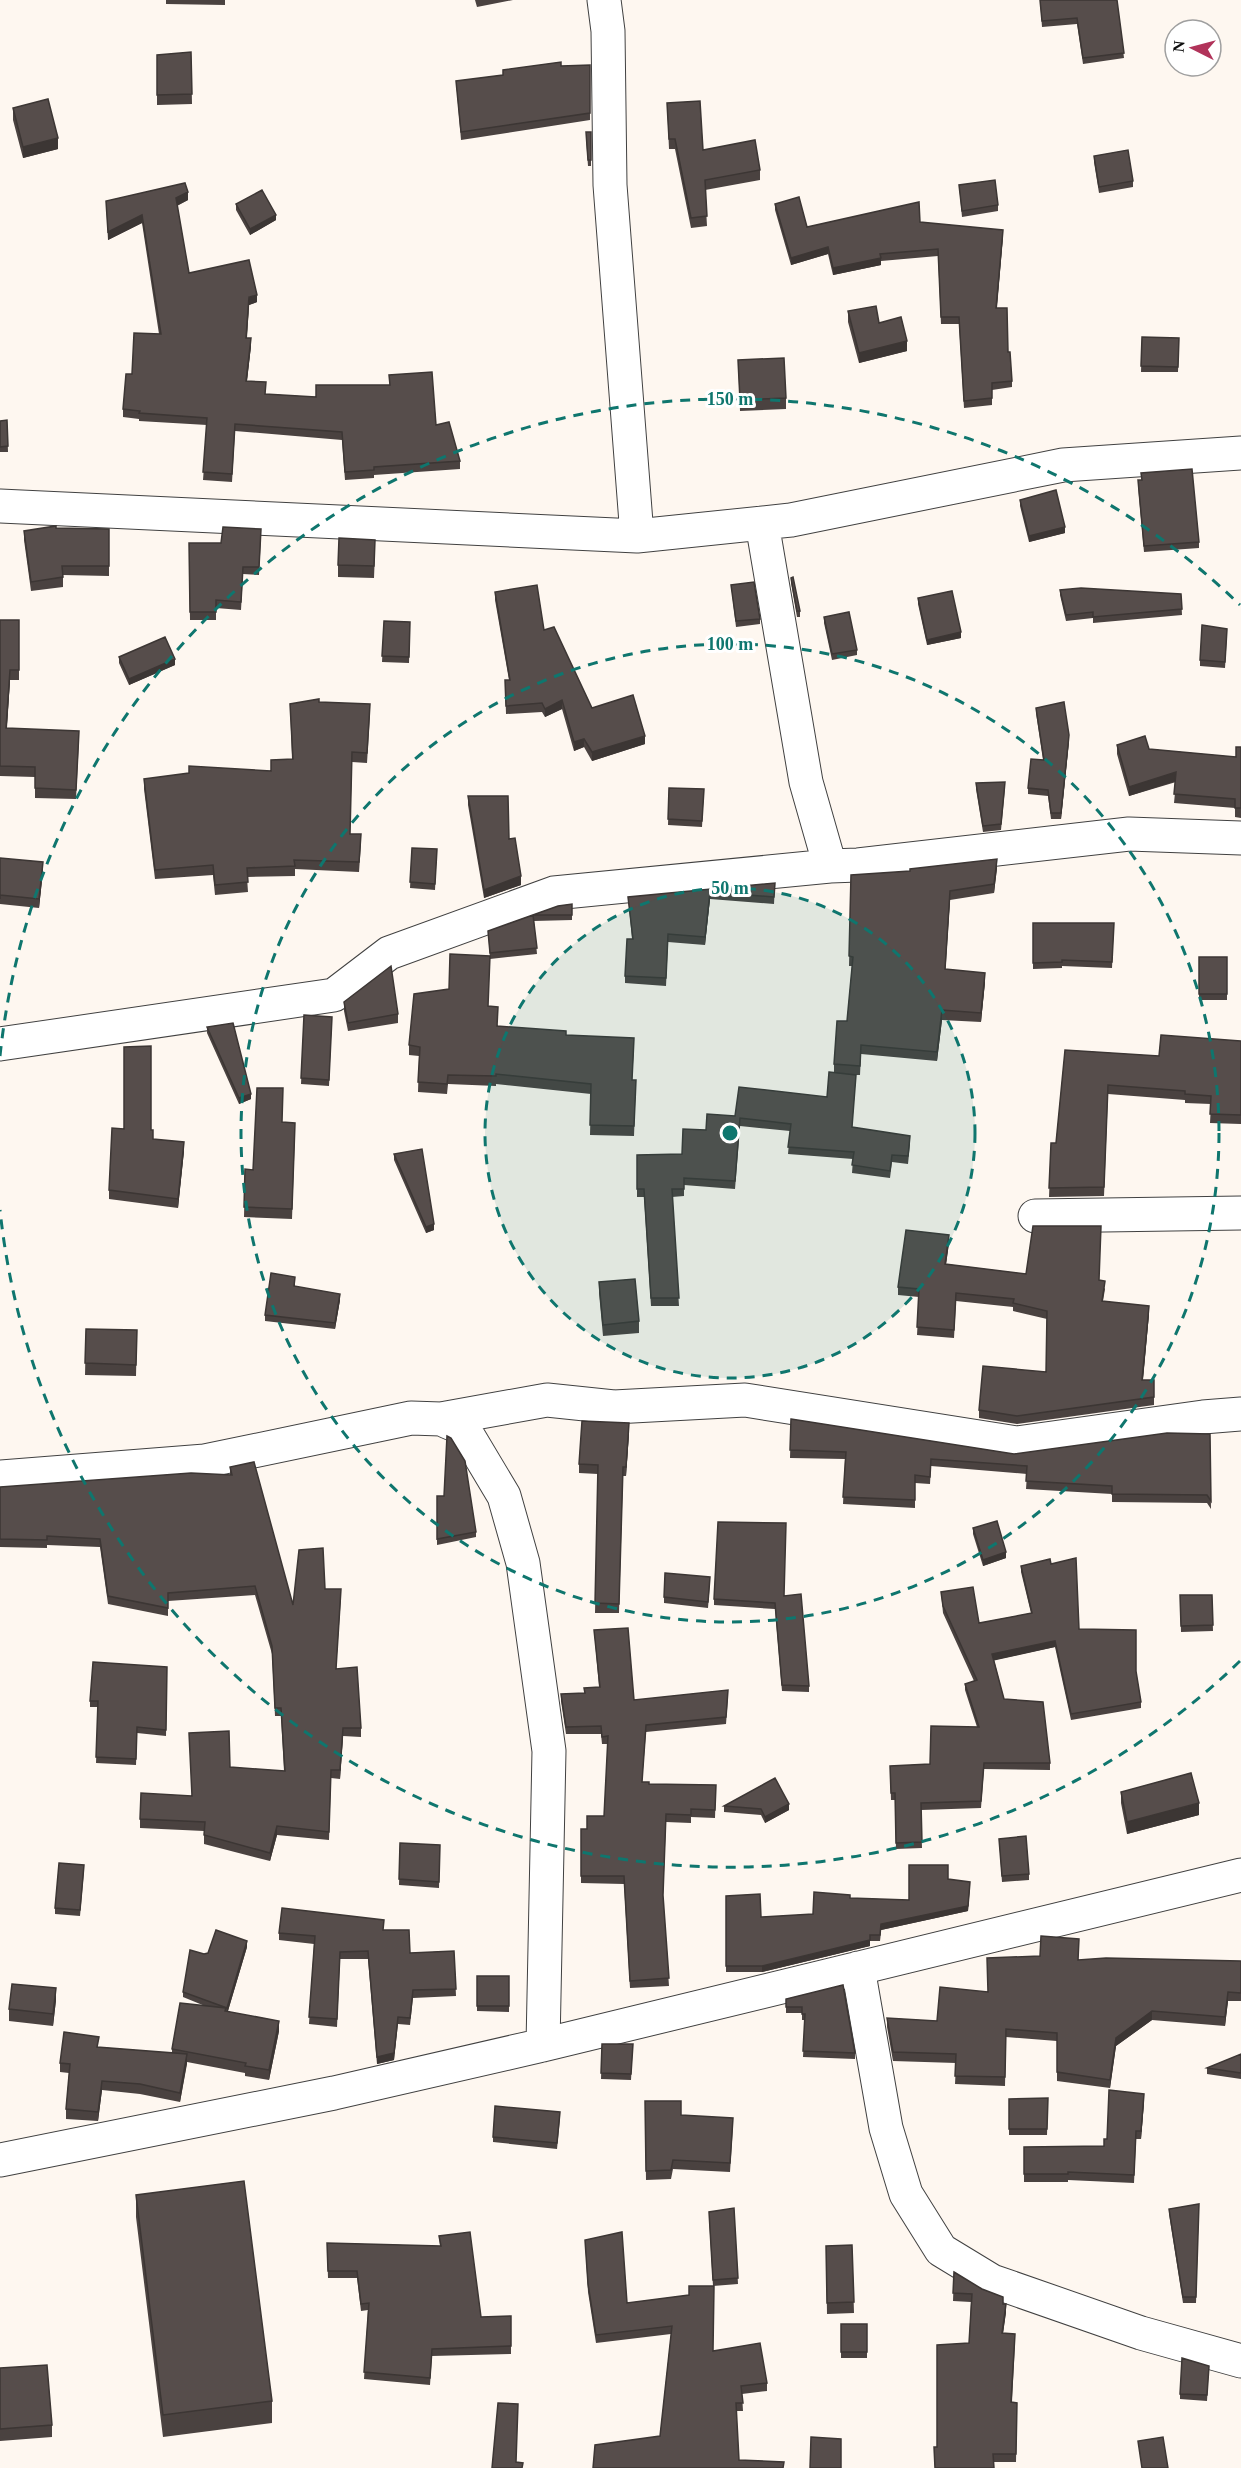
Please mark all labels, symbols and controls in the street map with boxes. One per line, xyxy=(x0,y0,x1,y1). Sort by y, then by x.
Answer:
north arrow xyxy=(1163,18,1223,78)
text: N xyxy=(1170,39,1188,53)
text: 150 m xyxy=(707,389,753,409)
text: 100 m xyxy=(707,634,753,654)
text: 50 m xyxy=(711,878,749,898)
centre of rings xyxy=(720,1123,740,1143)

